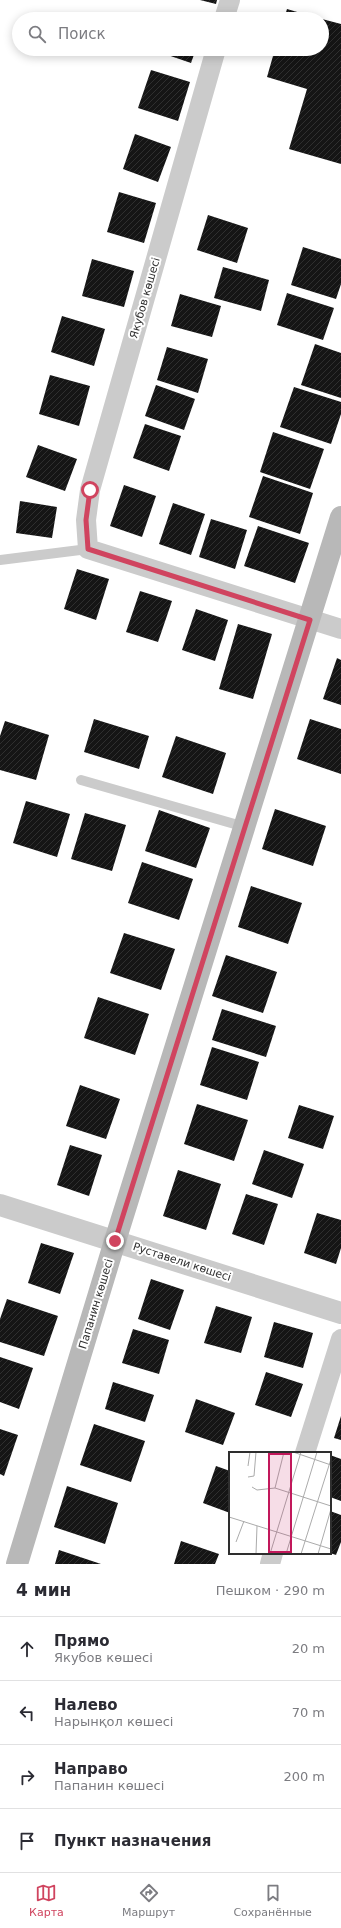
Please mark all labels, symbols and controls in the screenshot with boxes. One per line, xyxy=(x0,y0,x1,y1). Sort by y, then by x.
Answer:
search box xyxy=(12,12,329,56)
icon: search xyxy=(26,23,48,45)
text: Поиск xyxy=(58,25,106,43)
street label: Якубов көшесі xyxy=(127,256,163,340)
route start xyxy=(81,481,99,499)
route end xyxy=(106,1232,124,1250)
street label: Руставели көшесі xyxy=(131,1240,233,1284)
street label: Папанин көшесі xyxy=(76,1257,116,1351)
inset map xyxy=(229,1452,331,1554)
text: 4 мин xyxy=(16,1580,71,1600)
text: Пешком · 290 m xyxy=(216,1583,325,1598)
text: Прямо xyxy=(54,1632,110,1650)
icon: ahead xyxy=(16,1638,38,1660)
text: 20 m xyxy=(292,1641,325,1656)
text: Якубов көшесі xyxy=(54,1650,153,1665)
text: Налево xyxy=(54,1696,118,1714)
icon: left xyxy=(16,1702,38,1724)
text: 70 m xyxy=(292,1705,325,1720)
text: Нарынқол көшесі xyxy=(54,1714,173,1729)
text: Направо xyxy=(54,1760,128,1778)
icon: right xyxy=(16,1766,38,1788)
text: 200 m xyxy=(283,1769,325,1784)
text: Папанин көшесі xyxy=(54,1778,164,1793)
icon: arrive xyxy=(16,1830,38,1852)
text: Пункт назначения xyxy=(54,1832,211,1850)
tab: Карта xyxy=(29,1882,64,1919)
tab: Маршрут xyxy=(122,1882,175,1919)
tab: Сохранённые xyxy=(233,1882,312,1919)

